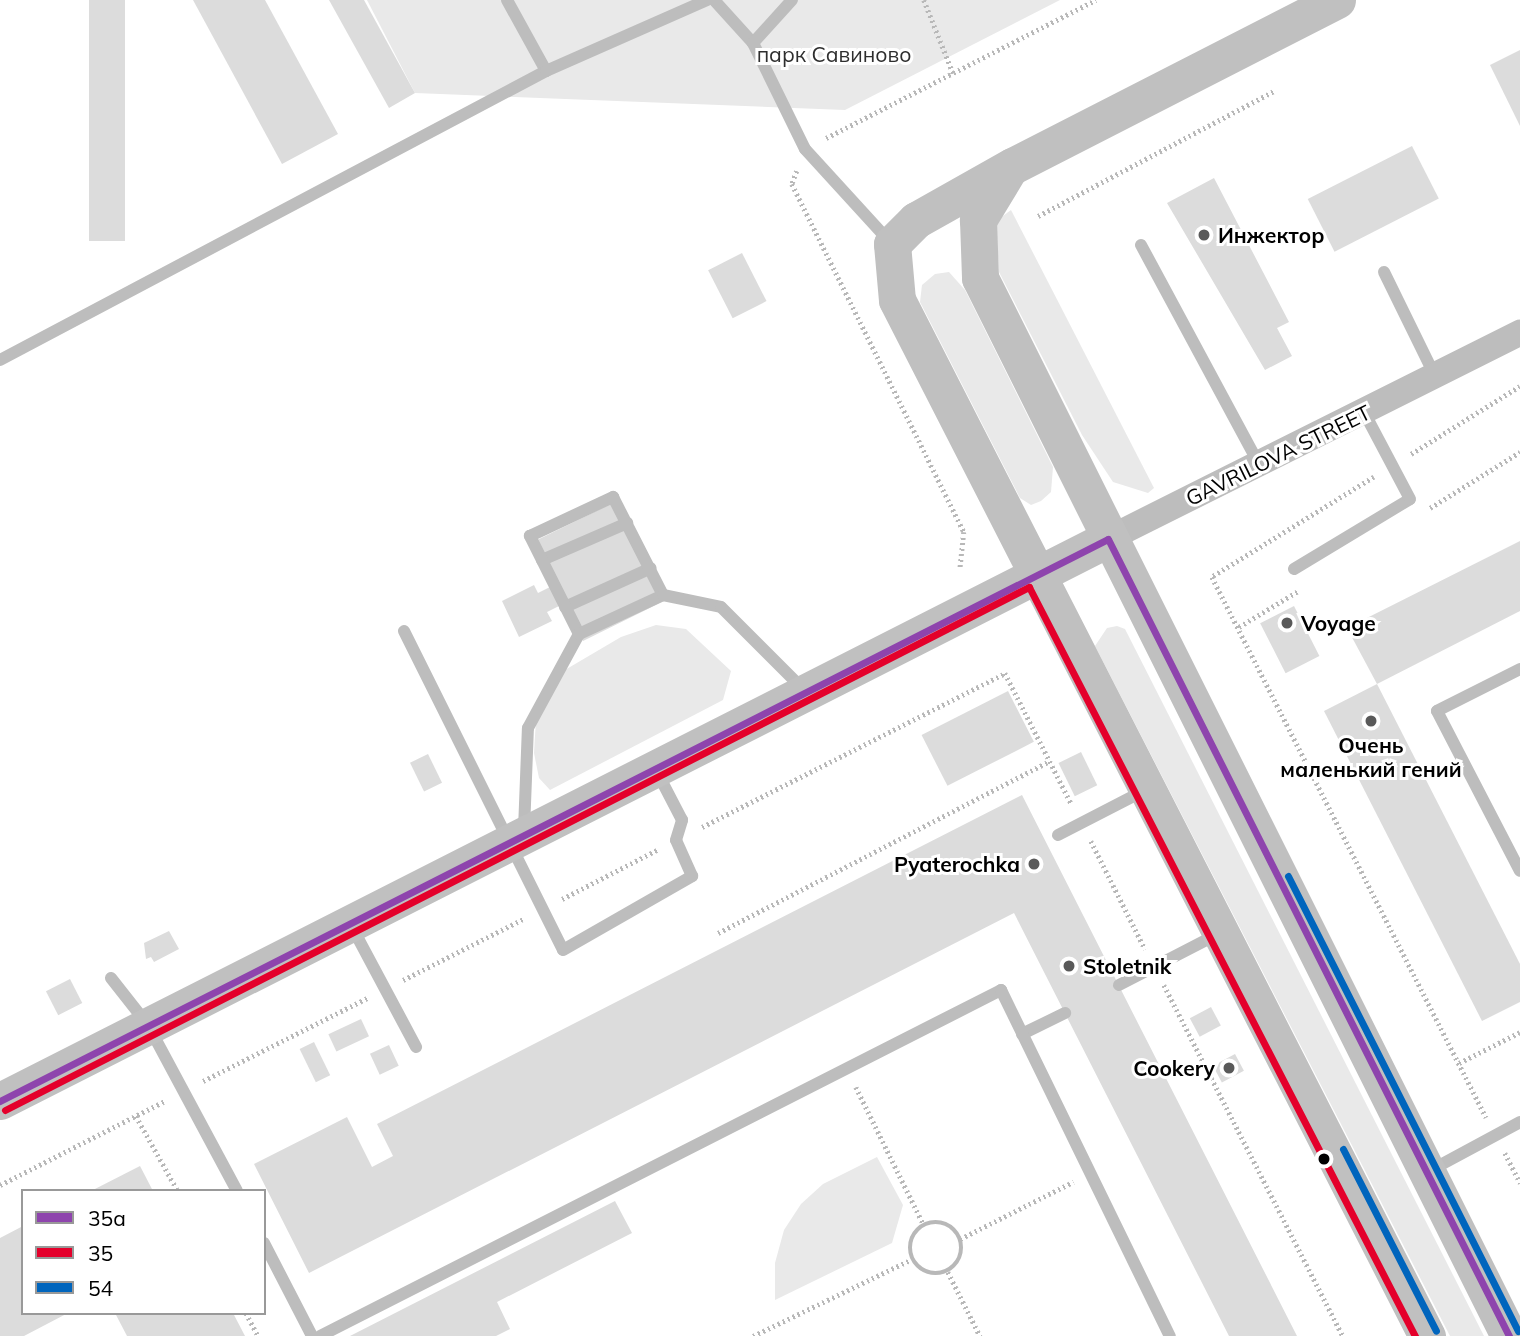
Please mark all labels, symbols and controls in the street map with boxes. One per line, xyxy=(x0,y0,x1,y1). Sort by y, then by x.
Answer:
park label: парк Савиново xyxy=(757,41,911,67)
place label: Инжектор xyxy=(1218,222,1325,248)
marker: Инжектор xyxy=(1196,227,1212,243)
street label: GAVRILOVA STREET xyxy=(1182,399,1374,511)
place label: Voyage xyxy=(1301,610,1376,636)
marker: Voyage xyxy=(1279,615,1295,631)
marker: Очень маленький гений xyxy=(1363,713,1379,729)
place label: Очень маленький гений xyxy=(1280,732,1462,782)
place label: Pyaterochka xyxy=(894,851,1020,877)
marker: Pyaterochka xyxy=(1026,856,1042,872)
place label: Stoletnik xyxy=(1083,953,1171,979)
marker: Stoletnik xyxy=(1061,958,1077,974)
place label: Cookery xyxy=(1133,1055,1215,1081)
marker: Cookery xyxy=(1221,1060,1237,1076)
unlabelled marker xyxy=(1317,1152,1331,1166)
legend xyxy=(21,1189,266,1315)
text: 35a xyxy=(88,1205,126,1231)
text: 35 xyxy=(88,1240,113,1266)
text: 54 xyxy=(88,1275,113,1301)

